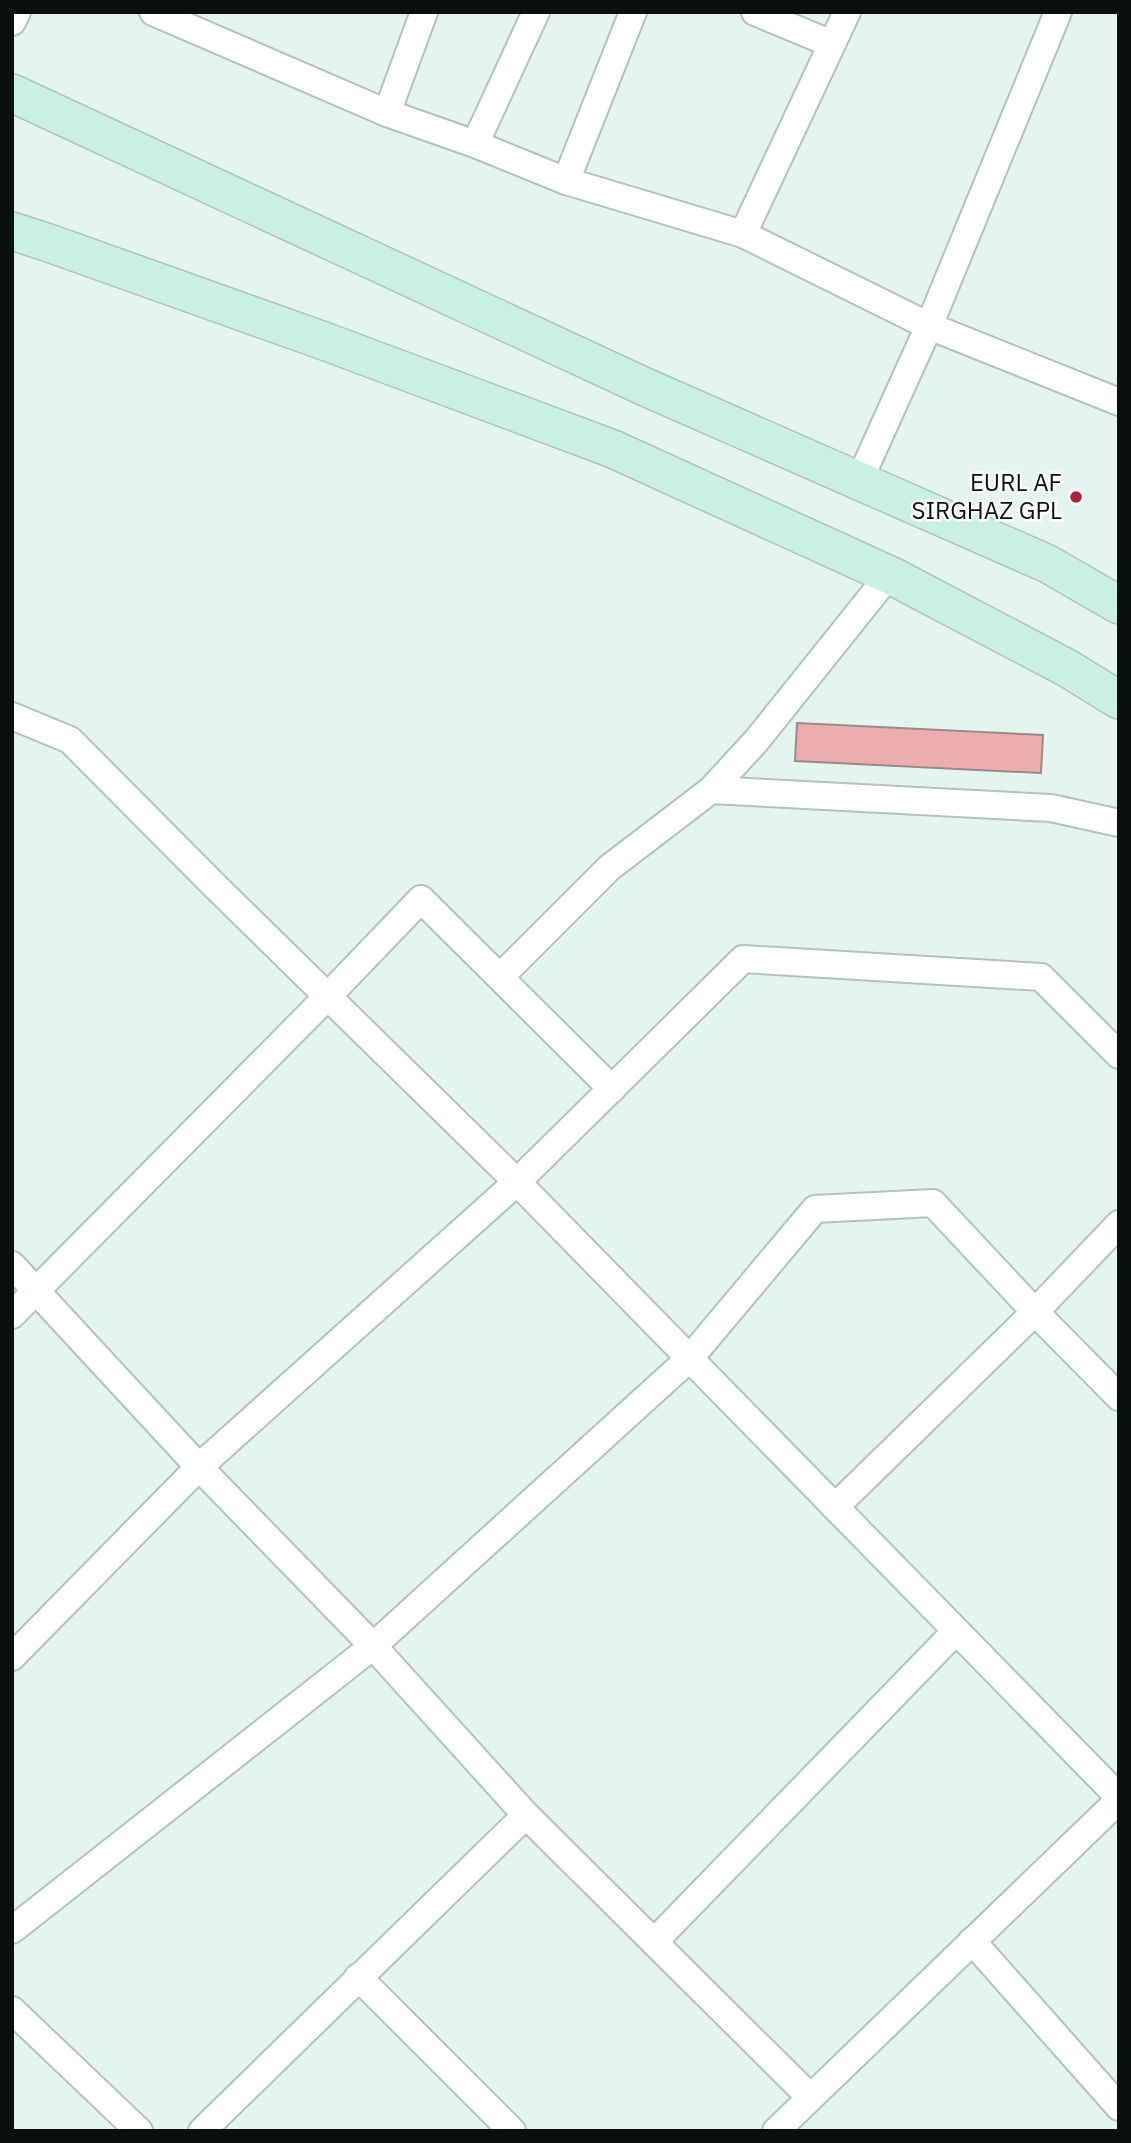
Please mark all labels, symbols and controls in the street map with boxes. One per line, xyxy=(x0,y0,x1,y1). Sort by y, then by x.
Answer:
place label: EURL AF SIRGHAZ GPL xyxy=(911,466,1062,526)
marker: EURL AF SIRGHAZ GPL xyxy=(1068,489,1084,505)

